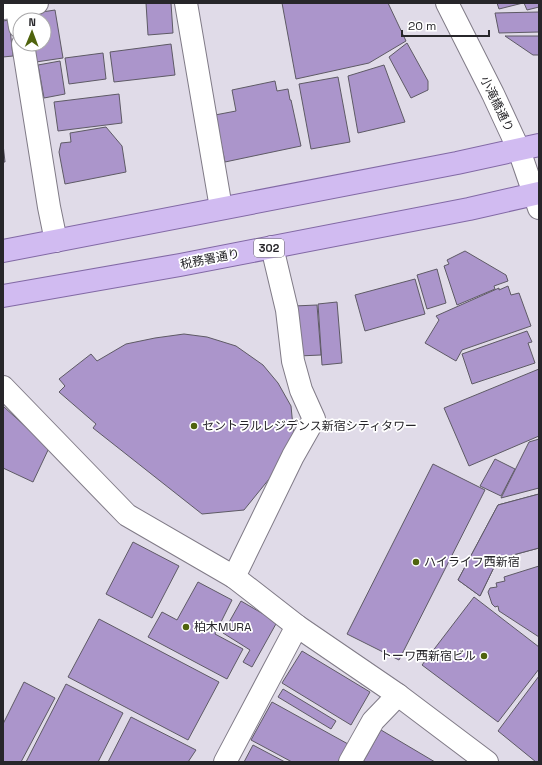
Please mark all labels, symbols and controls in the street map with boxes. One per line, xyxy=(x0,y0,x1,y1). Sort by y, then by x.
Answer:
north arrow xyxy=(12,12,52,52)
scale bar xyxy=(402,12,489,38)
text: N xyxy=(28,15,36,29)
text: 20 m xyxy=(408,18,436,34)
street label: 小滝橋通り xyxy=(477,74,517,134)
road number: 302 xyxy=(254,239,284,257)
street label: 税務署通り xyxy=(179,245,241,273)
place label: セントラルレジデンス新宿シティタワー xyxy=(202,418,417,434)
marker: セントラルレジデンス新宿シティタワー xyxy=(189,421,199,431)
place label: ハイライフ西新宿 xyxy=(424,554,520,570)
marker: ハイライフ西新宿 xyxy=(411,557,421,567)
place label: 柏木MURA xyxy=(194,619,252,635)
marker: 柏木MURA xyxy=(181,622,191,632)
place label: トーワ西新宿ビル xyxy=(380,648,476,664)
marker: トーワ西新宿ビル xyxy=(479,651,489,661)

